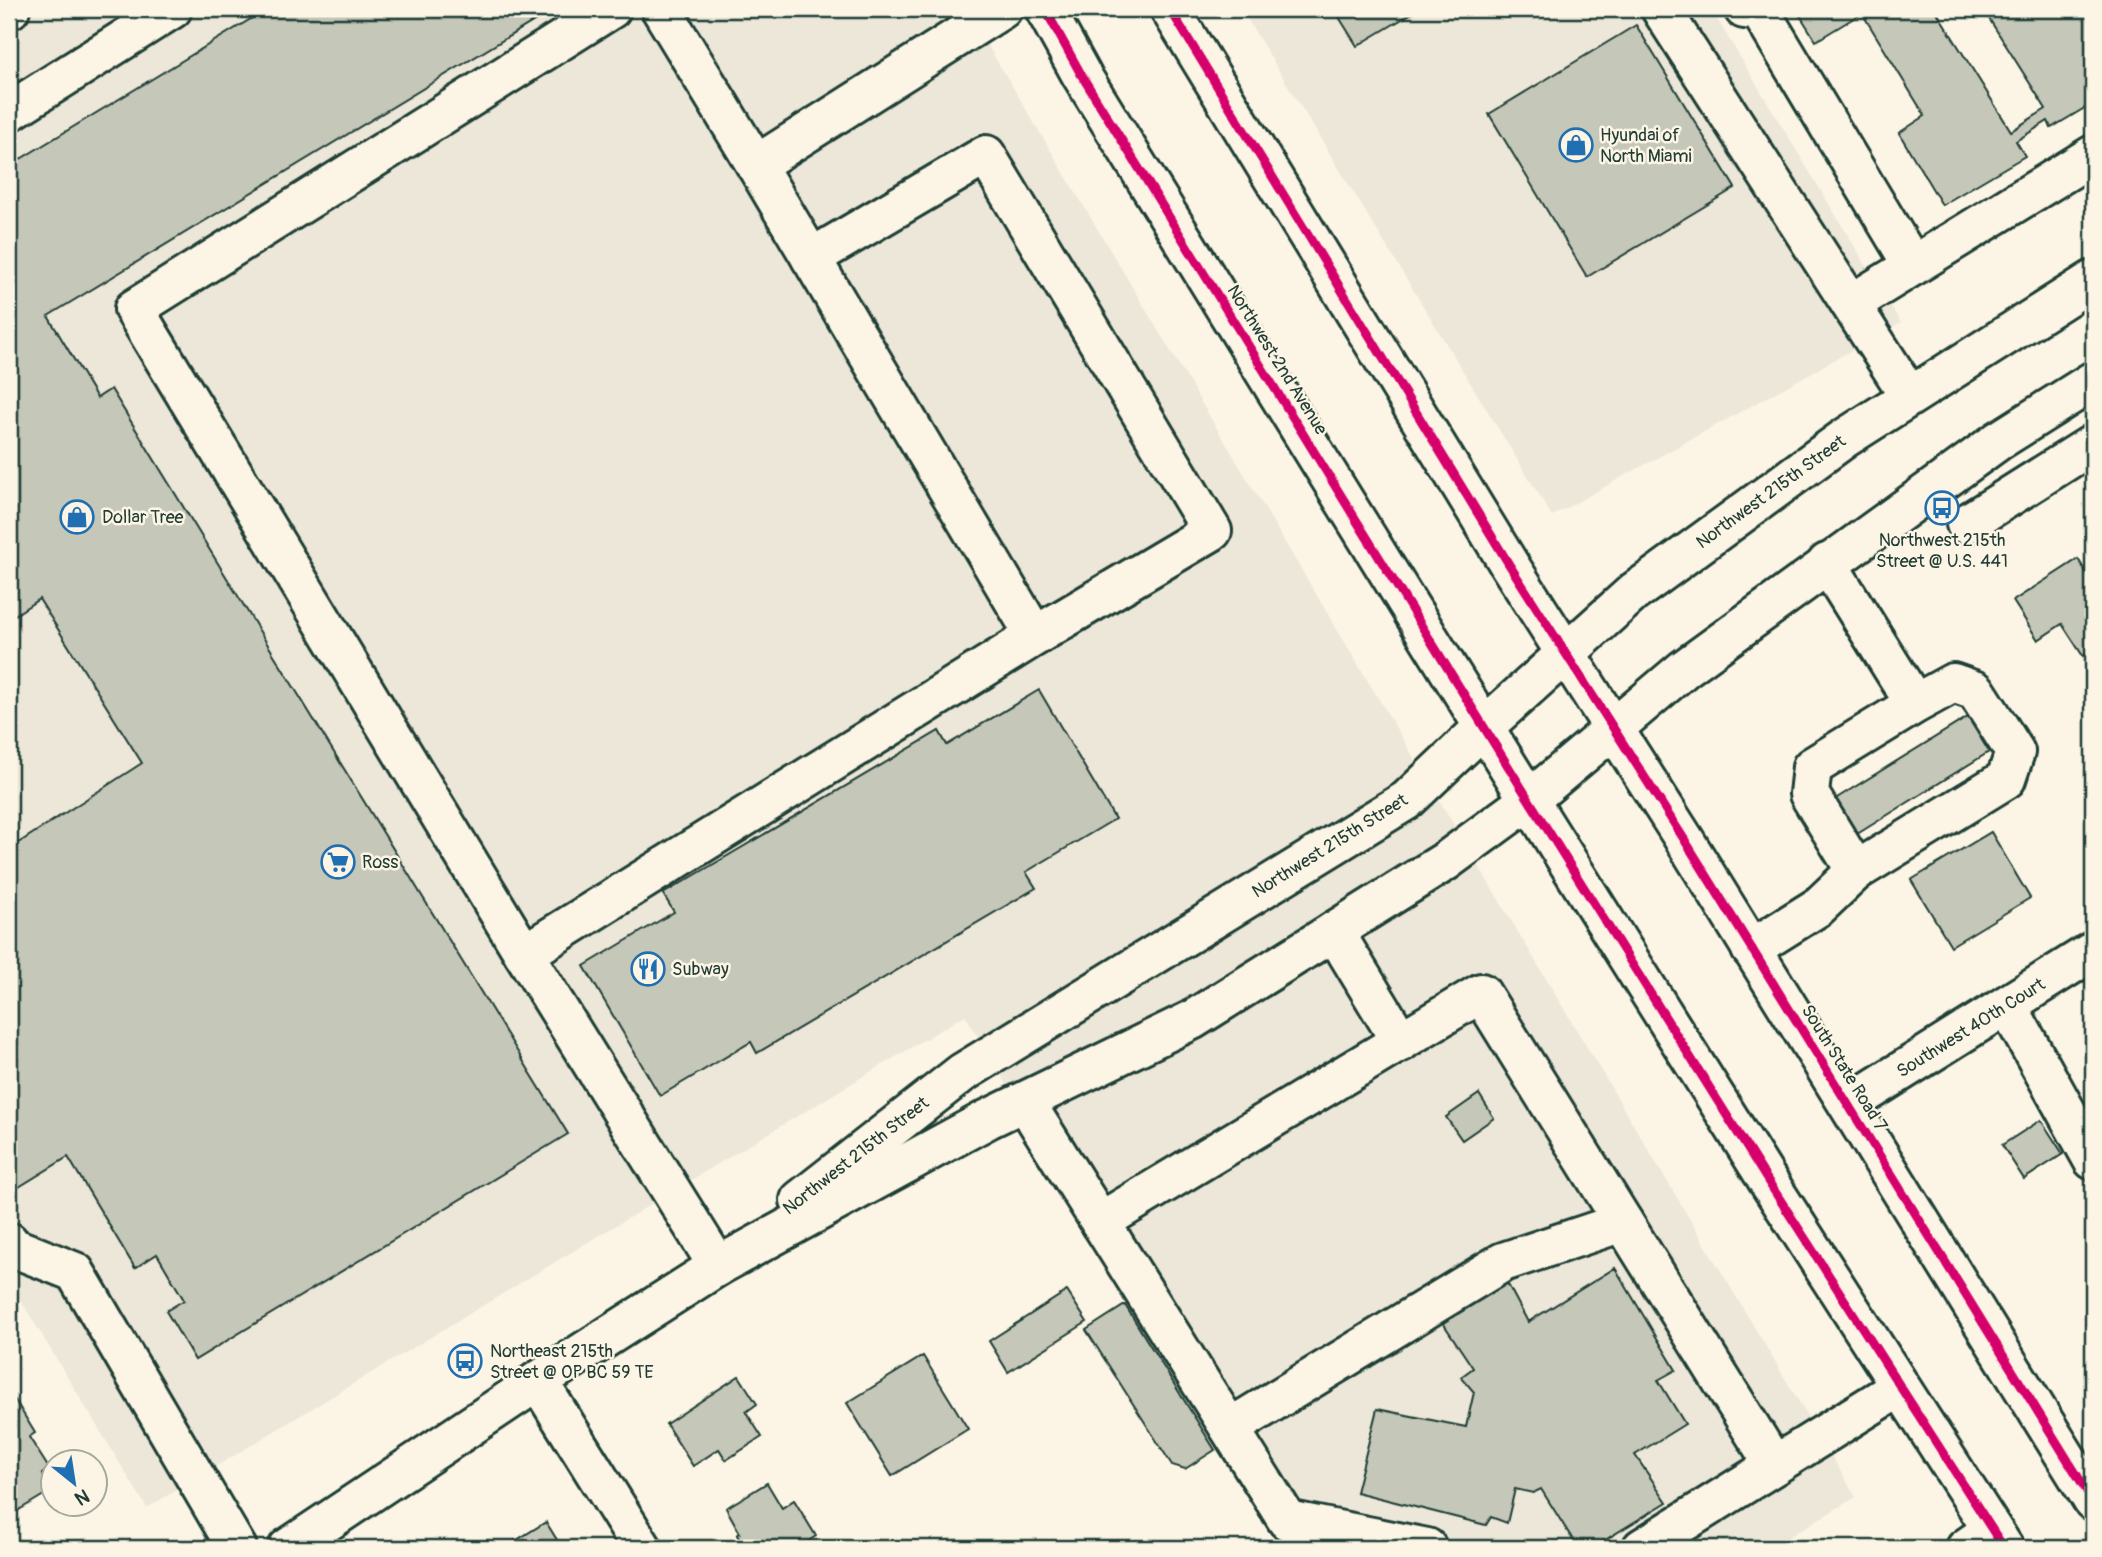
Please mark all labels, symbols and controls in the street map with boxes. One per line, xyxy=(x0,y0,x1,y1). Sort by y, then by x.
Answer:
place label: Hyundai of North Miami xyxy=(1600,124,1692,168)
shop icon: Hyundai of North Miami xyxy=(1557,126,1595,164)
street label: Northwest 2nd Avenue xyxy=(1222,281,1333,439)
street label: Northwest 215th Street xyxy=(1692,430,1851,554)
bus stop icon: Northwest 215th Street @ U.S. 441 xyxy=(1923,489,1961,527)
shop icon: Dollar Tree xyxy=(58,498,96,536)
place label: Dollar Tree xyxy=(102,506,184,529)
place label: Northwest 215th Street @ U.S. 441 xyxy=(1876,529,2008,573)
street label: Northwest 215th Street xyxy=(1248,788,1413,903)
supermarket icon: Ross xyxy=(319,843,357,881)
place label: Ross xyxy=(362,851,398,874)
restaurant icon: Subway xyxy=(629,950,667,988)
place label: Subway xyxy=(672,958,729,981)
street label: Southwest 40th Court xyxy=(1892,973,2050,1083)
street label: South State Road 7 xyxy=(1796,1000,1892,1136)
street label: Northwest 215th Street xyxy=(778,1091,934,1220)
place label: Northeast 215th Street @ OP BC 59 TE xyxy=(490,1340,654,1384)
bus stop icon: Northeast 215th Street @ OP BC 59 TE xyxy=(446,1342,484,1380)
north arrow xyxy=(38,1448,108,1518)
text: N xyxy=(70,1483,94,1511)

